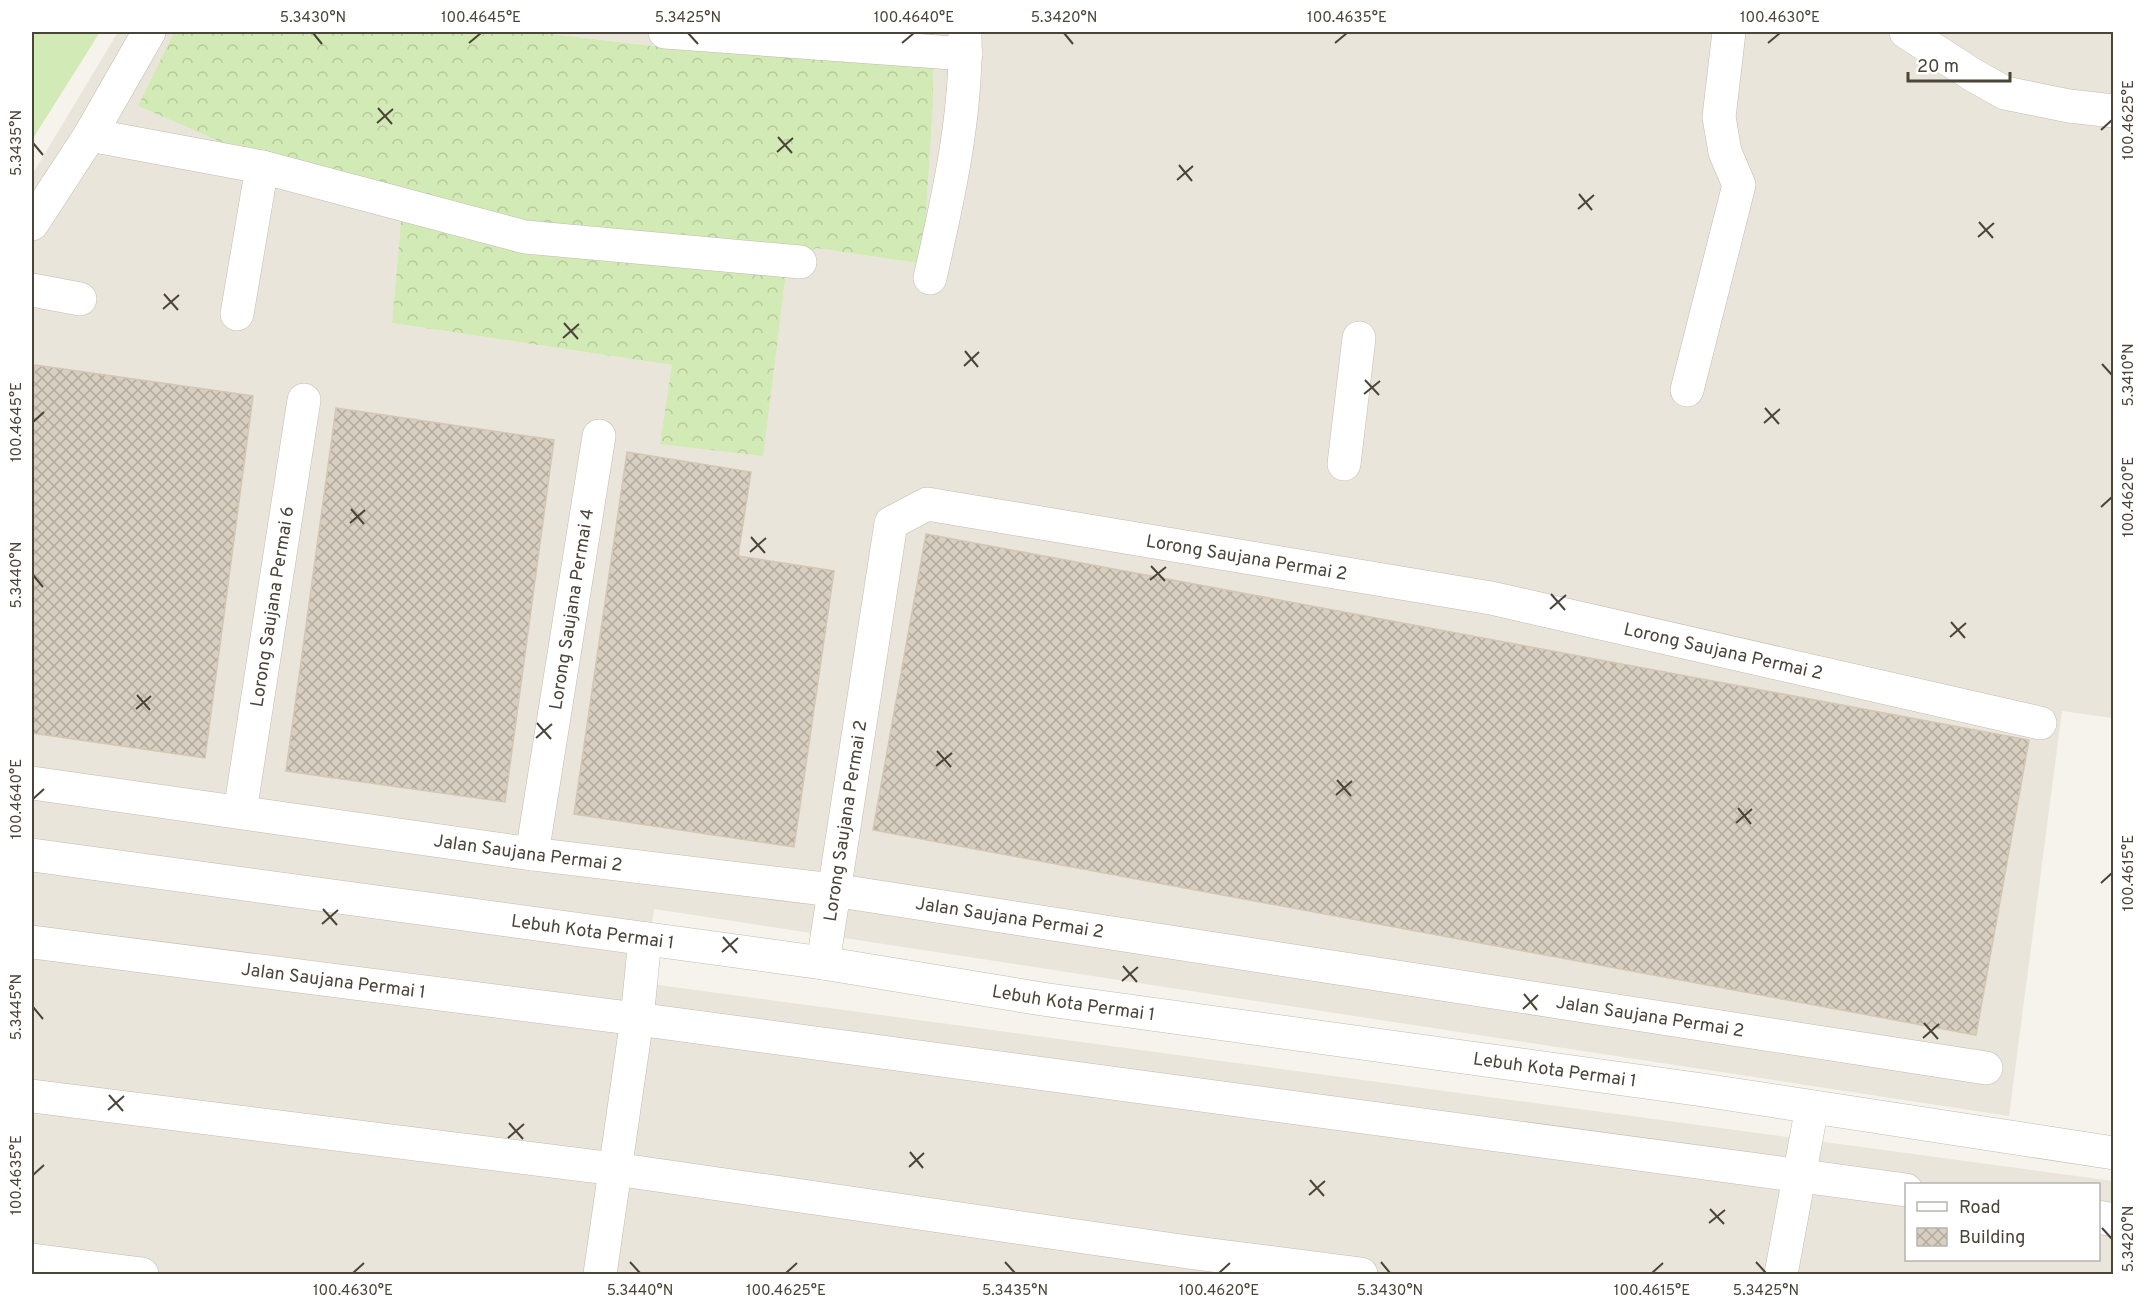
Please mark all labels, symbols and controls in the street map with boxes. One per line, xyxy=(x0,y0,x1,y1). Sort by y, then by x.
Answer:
text: 5.3430°N xyxy=(280,9,346,28)
text: 100.4645°E xyxy=(441,9,521,28)
text: 5.3425°N xyxy=(655,9,721,28)
text: 100.4640°E xyxy=(874,9,954,28)
text: 5.3420°N xyxy=(1031,9,1097,28)
text: 100.4635°E xyxy=(1307,9,1387,28)
text: 100.4630°E xyxy=(1740,9,1820,28)
scale bar xyxy=(1908,45,2010,83)
text: 20 m xyxy=(1917,56,1959,79)
text: 100.4625°E xyxy=(2120,80,2139,160)
text: 5.3435°N xyxy=(8,110,27,176)
text: 5.3410°N xyxy=(2120,343,2139,407)
text: 100.4645°E xyxy=(8,382,27,462)
text: 100.4620°E xyxy=(2120,457,2139,537)
street label: Lorong Saujana Permai 6 xyxy=(246,505,300,709)
street label: Lorong Saujana Permai 4 xyxy=(545,507,600,712)
street label: Lorong Saujana Permai 2 xyxy=(1144,531,1349,587)
text: 5.3440°N xyxy=(8,542,27,608)
street label: Lorong Saujana Permai 2 xyxy=(1621,619,1825,686)
street label: Lorong Saujana Permai 2 xyxy=(820,719,873,923)
text: 100.4640°E xyxy=(8,759,27,839)
street label: Jalan Saujana Permai 2 xyxy=(432,830,624,878)
text: 100.4615°E xyxy=(2120,835,2139,911)
street label: Jalan Saujana Permai 2 xyxy=(914,893,1105,945)
street label: Lebuh Kota Permai 1 xyxy=(510,911,676,956)
street label: Jalan Saujana Permai 1 xyxy=(240,959,427,1005)
text: 5.3445°N xyxy=(8,974,27,1040)
street label: Lebuh Kota Permai 1 xyxy=(990,981,1156,1027)
street label: Jalan Saujana Permai 2 xyxy=(1554,992,1746,1044)
street label: Lebuh Kota Permai 1 xyxy=(1472,1048,1638,1094)
text: 100.4635°E xyxy=(8,1135,27,1215)
legend xyxy=(1905,1183,2100,1261)
text: Road xyxy=(1959,1197,2001,1220)
text: 5.3420°N xyxy=(2120,1206,2139,1272)
text: Building xyxy=(1959,1227,2025,1250)
text: 100.4630°E xyxy=(313,1282,393,1301)
text: 5.3440°N xyxy=(607,1282,673,1301)
text: 100.4625°E xyxy=(746,1282,826,1301)
text: 5.3435°N xyxy=(982,1282,1048,1301)
text: 100.4620°E xyxy=(1179,1282,1259,1301)
text: 5.3430°N xyxy=(1357,1282,1423,1301)
text: 100.4615°E xyxy=(1614,1282,1690,1301)
text: 5.3425°N xyxy=(1733,1282,1799,1301)

